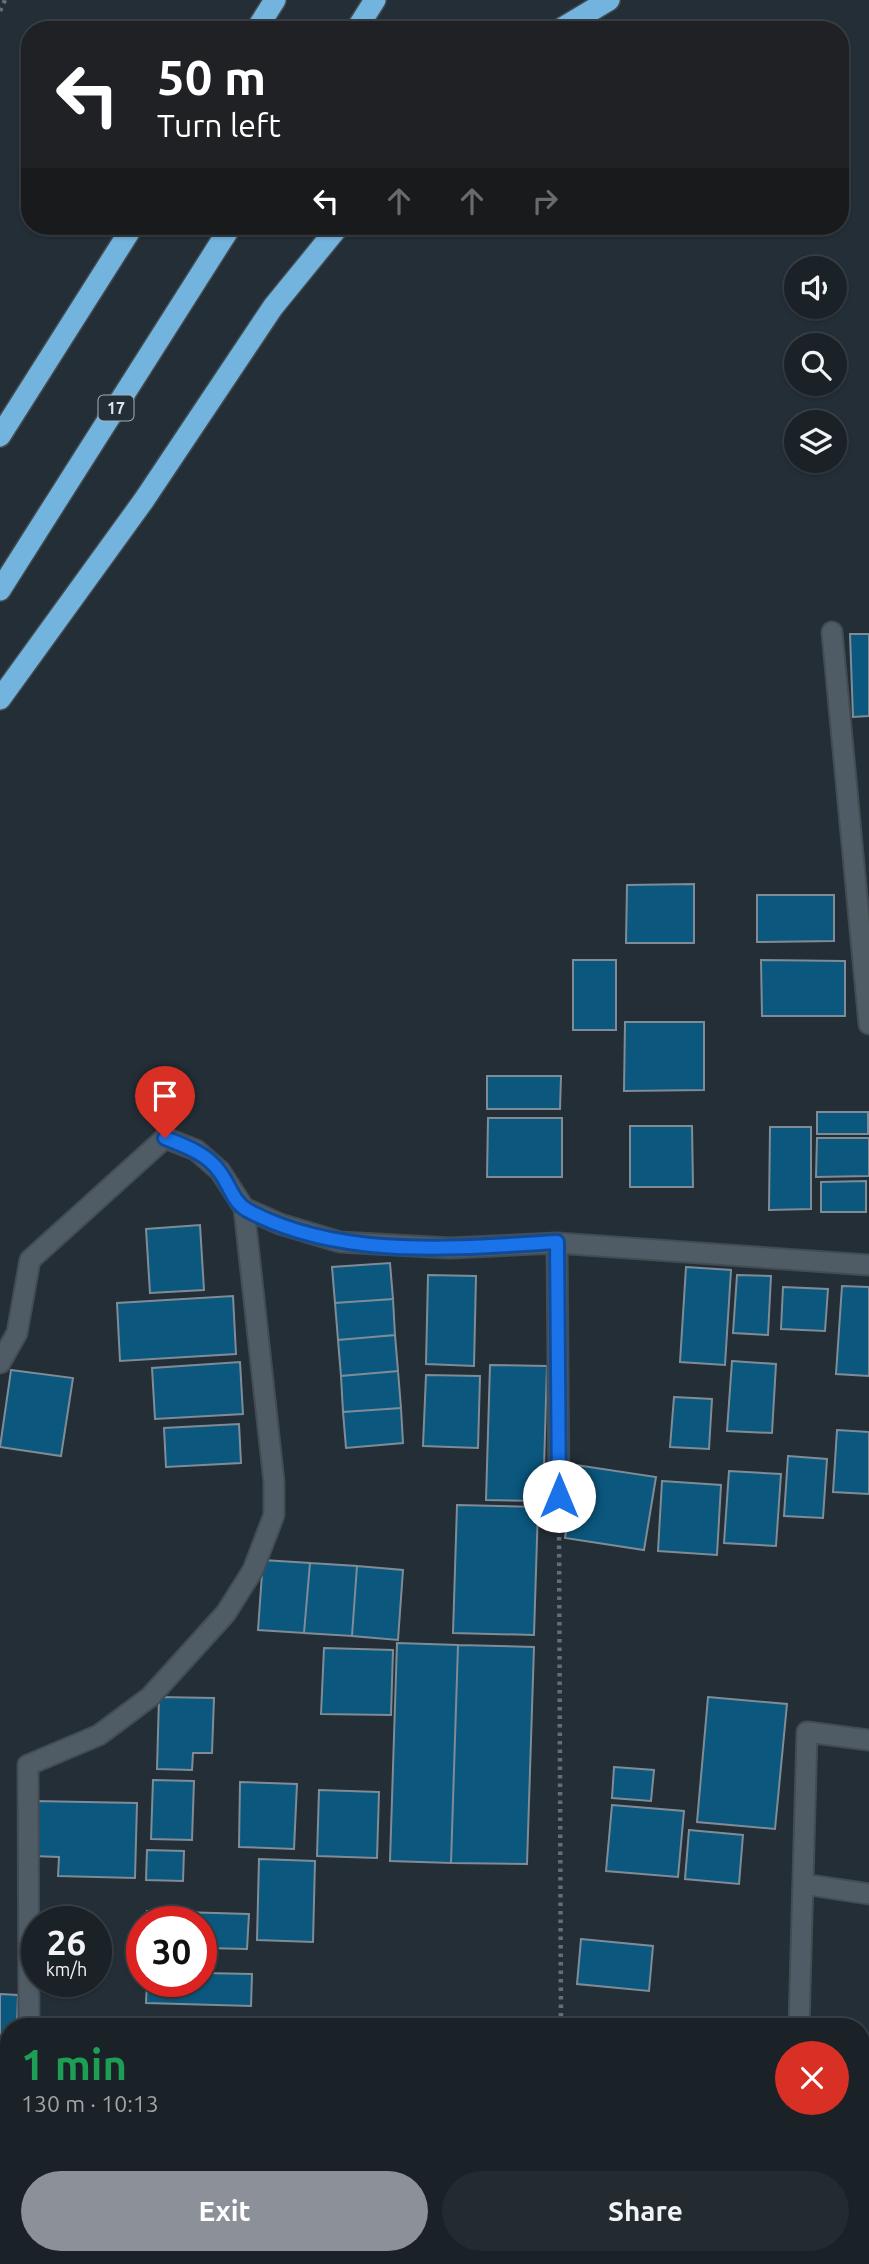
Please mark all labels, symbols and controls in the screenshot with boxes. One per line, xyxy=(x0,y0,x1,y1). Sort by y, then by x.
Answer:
icon: left xyxy=(42,49,133,140)
text: 50 m xyxy=(157,49,266,104)
text: Turn left xyxy=(157,107,281,143)
icon: left xyxy=(307,182,345,220)
icon: ahead xyxy=(380,182,418,220)
icon: ahead xyxy=(453,182,491,220)
icon: right xyxy=(526,182,564,220)
map controls xyxy=(784,256,847,473)
button: sound xyxy=(784,256,847,319)
button: search xyxy=(784,333,847,396)
road number: 17 xyxy=(99,396,134,420)
button: layers xyxy=(784,410,847,473)
pin xyxy=(135,1066,195,1138)
icon: arrive xyxy=(146,1077,184,1115)
position arrow xyxy=(522,1459,596,1533)
speed limit sign: 30 xyxy=(126,1906,217,1997)
text: 26 xyxy=(47,1922,86,1962)
text: km/h xyxy=(46,1959,87,1979)
text: 1 min xyxy=(21,2041,127,2088)
button: close xyxy=(775,2041,849,2115)
text: 130 m · 10:13 xyxy=(21,2091,159,2116)
button: Exit xyxy=(21,2171,428,2251)
button: Share xyxy=(442,2171,849,2251)

